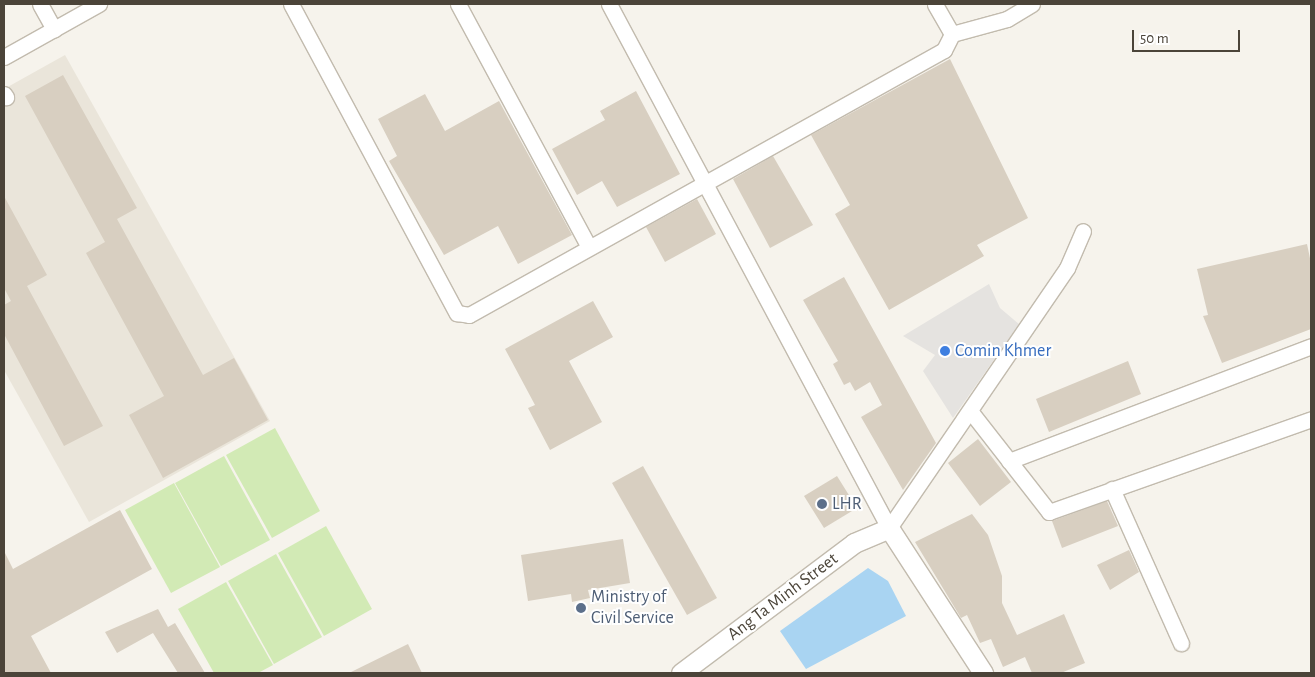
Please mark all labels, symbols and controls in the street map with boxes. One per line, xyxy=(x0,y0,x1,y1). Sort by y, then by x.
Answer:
scale bar xyxy=(1135,20,1242,52)
text: 50 m xyxy=(1140,31,1169,46)
place label: Comin Khmer xyxy=(955,340,1051,362)
marker: Comin Khmer xyxy=(939,345,951,357)
place label: LHR xyxy=(832,493,862,515)
marker: LHR xyxy=(816,498,828,510)
street label: Ang Ta Minh Street xyxy=(724,548,842,646)
place label: Ministry of Civil Service xyxy=(591,587,674,630)
marker: Ministry of Civil Service xyxy=(575,602,587,614)

